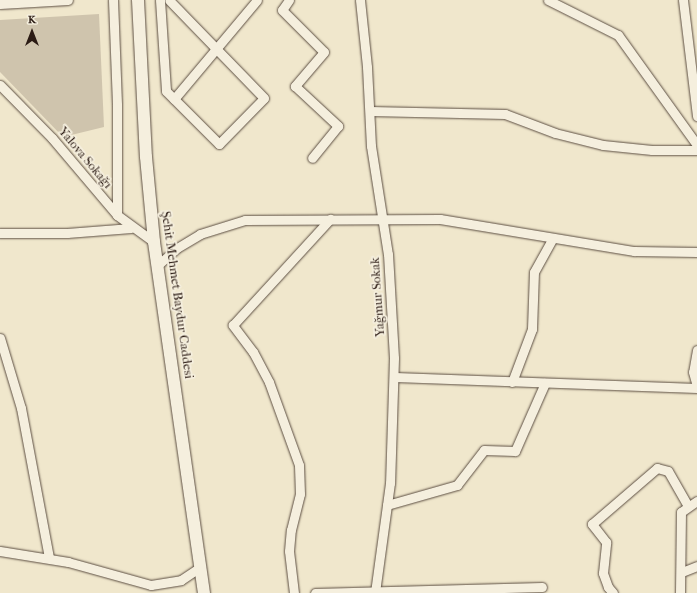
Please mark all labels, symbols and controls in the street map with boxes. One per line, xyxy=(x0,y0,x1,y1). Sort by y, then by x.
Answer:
north arrow xyxy=(12,12,52,52)
text: K xyxy=(28,13,36,26)
street label: Yalova Sokağı xyxy=(55,124,115,192)
street label: Şehit Mehmet Baydur Caddesi xyxy=(158,210,196,380)
street label: Yağmur Sokak xyxy=(367,257,389,337)

